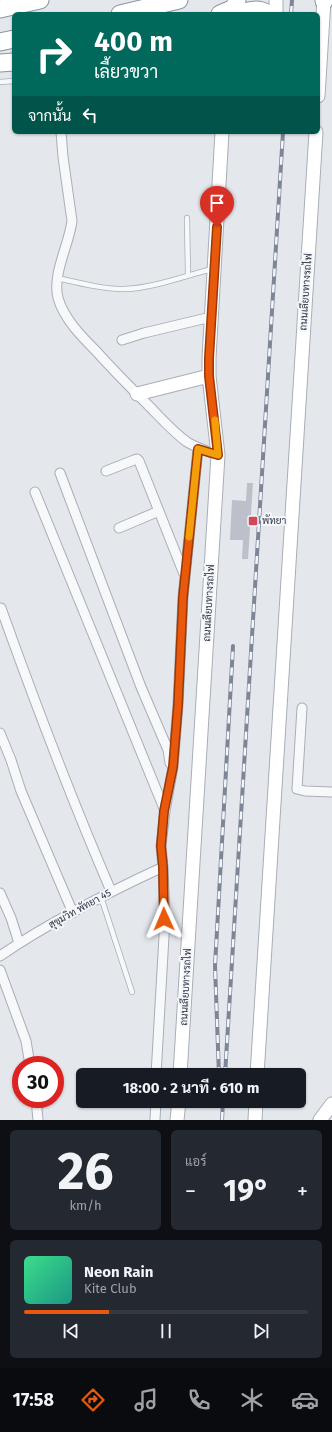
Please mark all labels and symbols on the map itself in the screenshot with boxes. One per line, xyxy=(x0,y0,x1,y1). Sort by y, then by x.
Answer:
pin xyxy=(200,186,234,227)
street label: ถนนเลียบทางรถไฟ xyxy=(296,253,315,331)
place label: พัทยา xyxy=(262,514,286,527)
marker: พัทยา xyxy=(247,515,259,527)
street label: ถนนเลียบทางรถไฟ xyxy=(200,564,217,642)
street label: สุขุมวิท พัทยา 45 xyxy=(46,886,114,932)
position arrow xyxy=(143,898,185,940)
street label: ถนนเลียบทางรถไฟ xyxy=(177,948,194,1026)
speed limit sign: 30 xyxy=(12,1056,64,1108)

